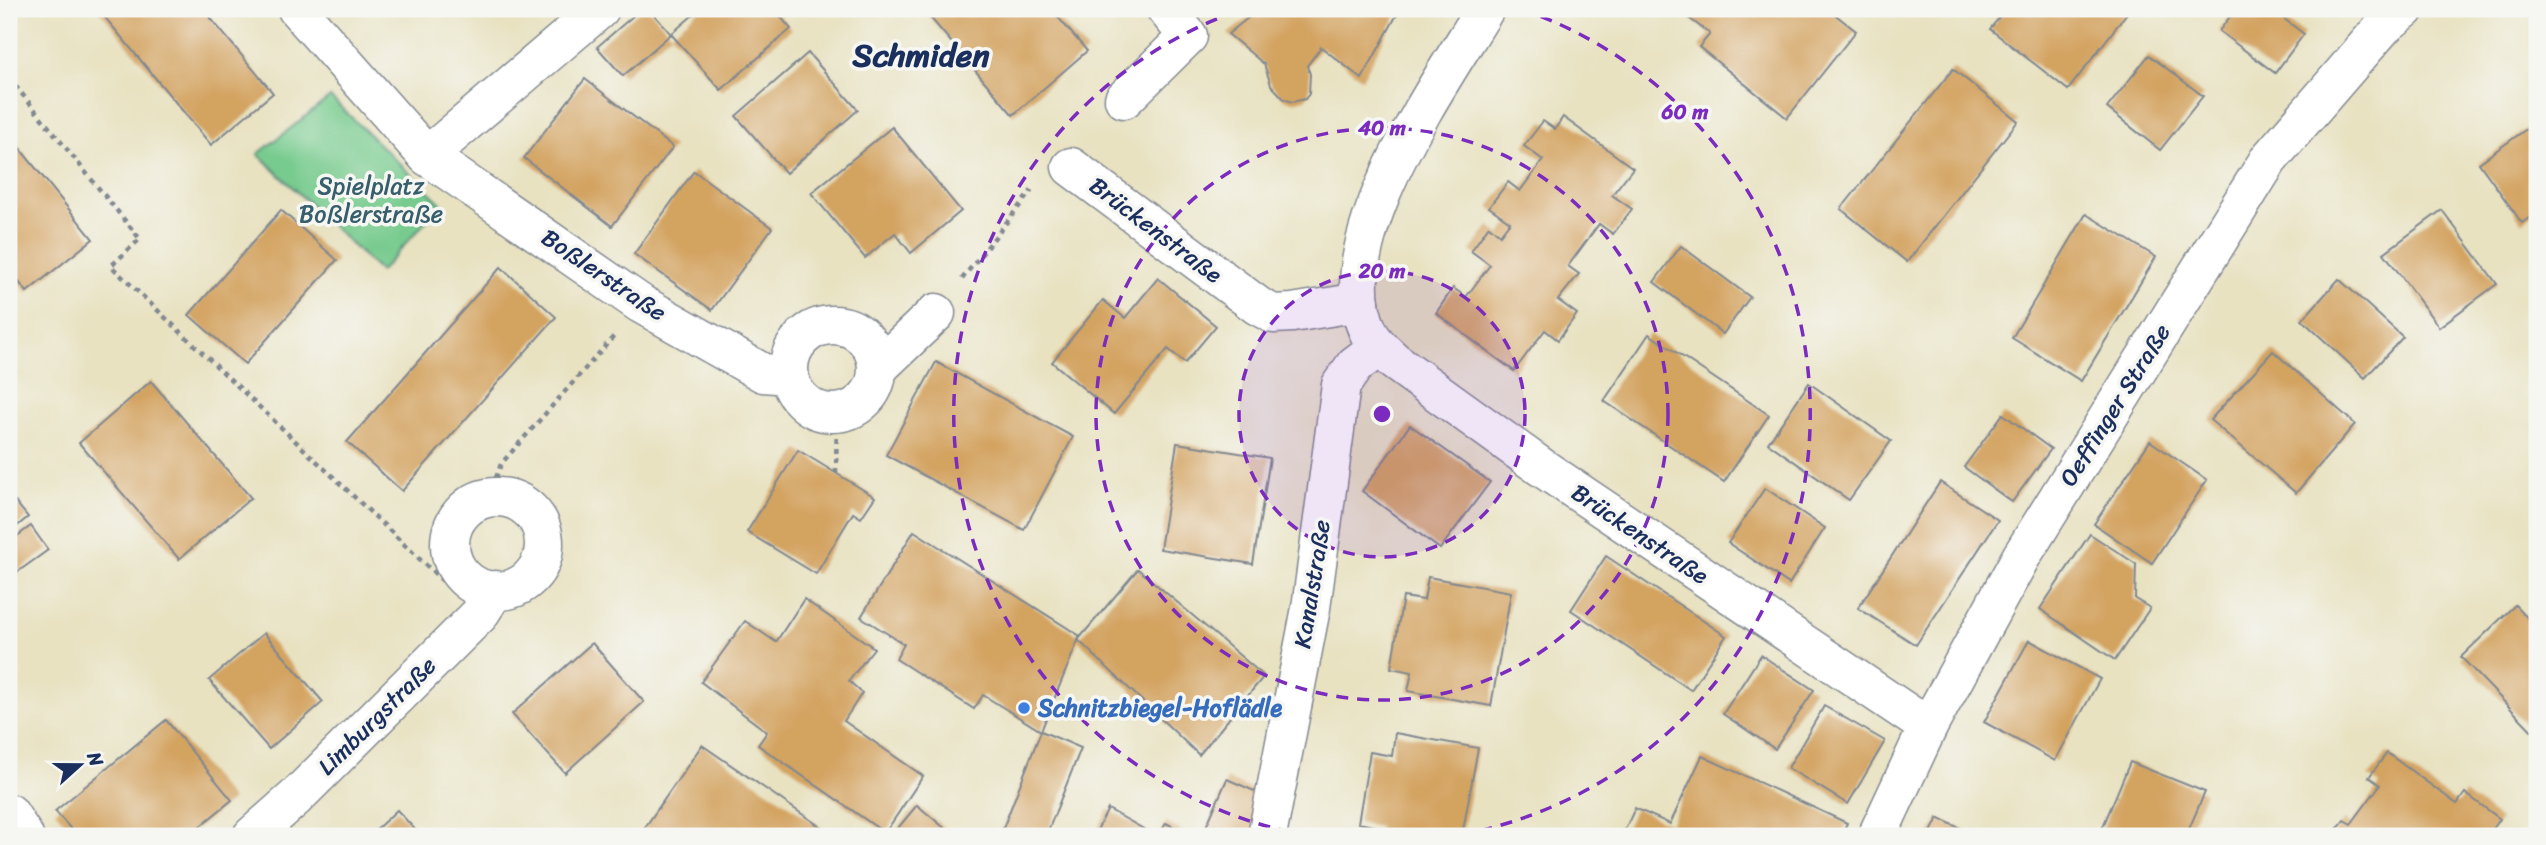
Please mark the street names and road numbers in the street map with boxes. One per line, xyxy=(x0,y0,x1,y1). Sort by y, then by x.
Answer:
street label: Brückenstraße xyxy=(1080,166,1232,295)
street label: Boßlerstraße xyxy=(533,217,675,333)
street label: Oeffinger Straße xyxy=(2048,315,2182,495)
street label: Brückenstraße xyxy=(1563,472,1718,596)
street label: Kanalstraße xyxy=(1281,517,1343,651)
street label: Limburgstraße xyxy=(307,646,447,786)

